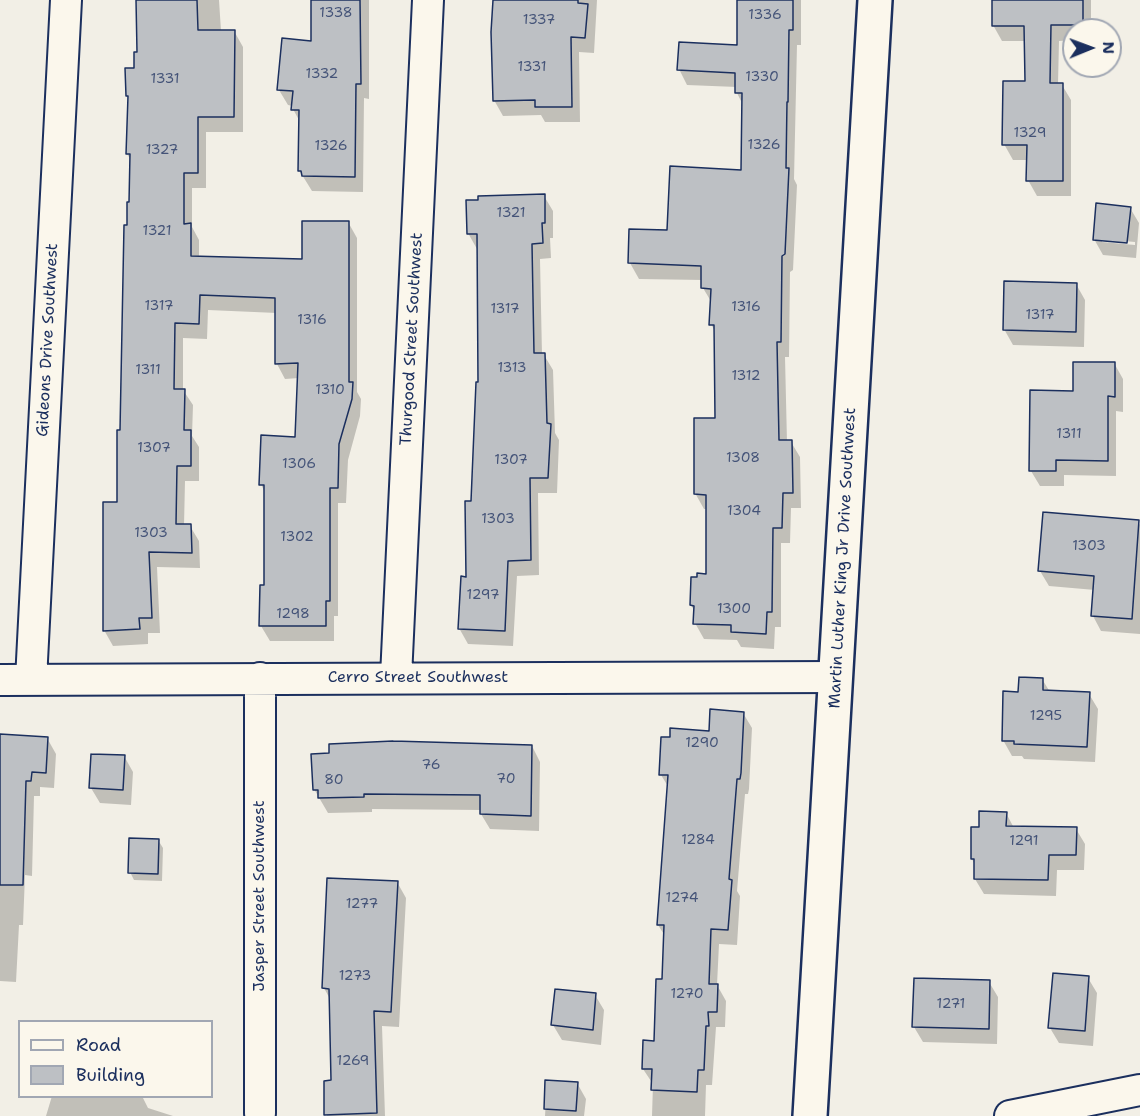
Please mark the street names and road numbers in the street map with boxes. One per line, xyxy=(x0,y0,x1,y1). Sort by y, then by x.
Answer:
street label: Thurgood Street Southwest xyxy=(397,232,427,446)
street label: Gideons Drive Southwest xyxy=(33,243,63,437)
street label: Martin Luther King Jr Drive Southwest xyxy=(826,407,860,709)
street label: Cerro Street Southwest xyxy=(328,668,508,688)
street label: Jasper Street Southwest xyxy=(250,800,270,992)

